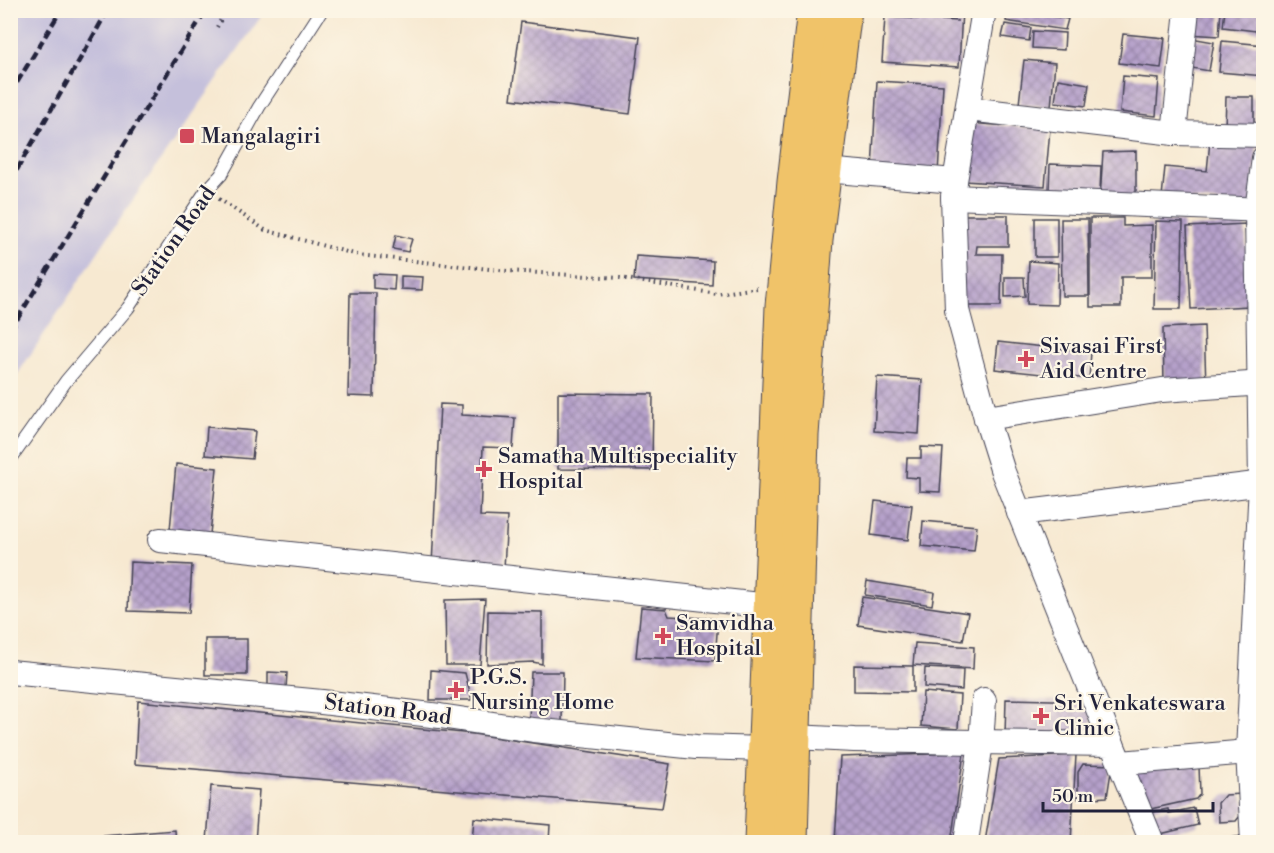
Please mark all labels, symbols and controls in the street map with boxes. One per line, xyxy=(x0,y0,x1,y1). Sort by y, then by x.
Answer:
place label: Mangalagiri xyxy=(201,123,321,150)
marker: Mangalagiri xyxy=(178,127,196,145)
street label: Station Road xyxy=(126,180,222,301)
place label: Sivasai First Aid Centre xyxy=(1039,333,1163,385)
marker: Sivasai First Aid Centre xyxy=(1017,350,1035,368)
place label: Samatha Multispeciality Hospital xyxy=(498,443,738,495)
marker: Samatha Multispeciality Hospital xyxy=(475,460,493,478)
place label: Samvidha Hospital xyxy=(676,610,775,662)
marker: Samvidha Hospital xyxy=(654,627,672,645)
place label: P.G.S. Nursing Home xyxy=(470,664,614,716)
marker: P.G.S. Nursing Home xyxy=(447,681,465,699)
street label: Station Road xyxy=(323,689,454,731)
place label: Sri Venkateswara Clinic xyxy=(1054,690,1226,742)
marker: Sri Venkateswara Clinic xyxy=(1032,707,1050,725)
scale bar xyxy=(1043,775,1212,813)
text: 50 m xyxy=(1052,785,1094,808)

